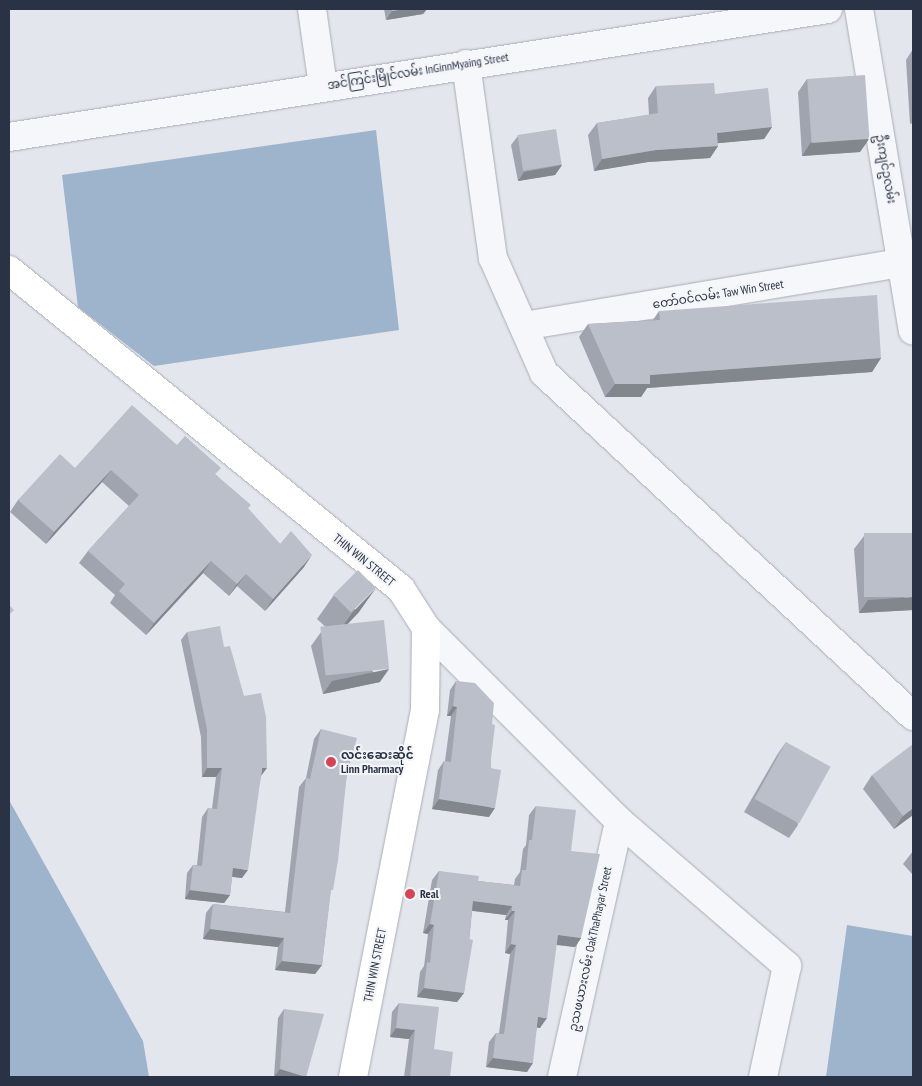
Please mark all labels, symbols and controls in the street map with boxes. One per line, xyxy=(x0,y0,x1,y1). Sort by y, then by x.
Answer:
street label: အင်ကြင်းမြိုင်လမ်း InGinnMyaing Street xyxy=(326,50,510,92)
street label: ဦးကျင်ဥလမ်း xyxy=(873,133,899,205)
street label: တော်ဝင်လမ်း Taw Win Street xyxy=(651,277,785,311)
street label: THIN WIN STREET xyxy=(330,531,398,589)
place label: လင်းဆေးဆိုင် Linn Pharmacy xyxy=(341,748,414,776)
marker: လင်းဆေးဆိုင် Linn Pharmacy xyxy=(325,756,337,768)
street label: ဥသဖယားလမ်း OakThaPhayar Street xyxy=(565,865,615,1033)
place label: Real xyxy=(420,887,439,901)
marker: Real xyxy=(404,888,416,900)
street label: THIN WIN STREET xyxy=(361,927,389,1003)

